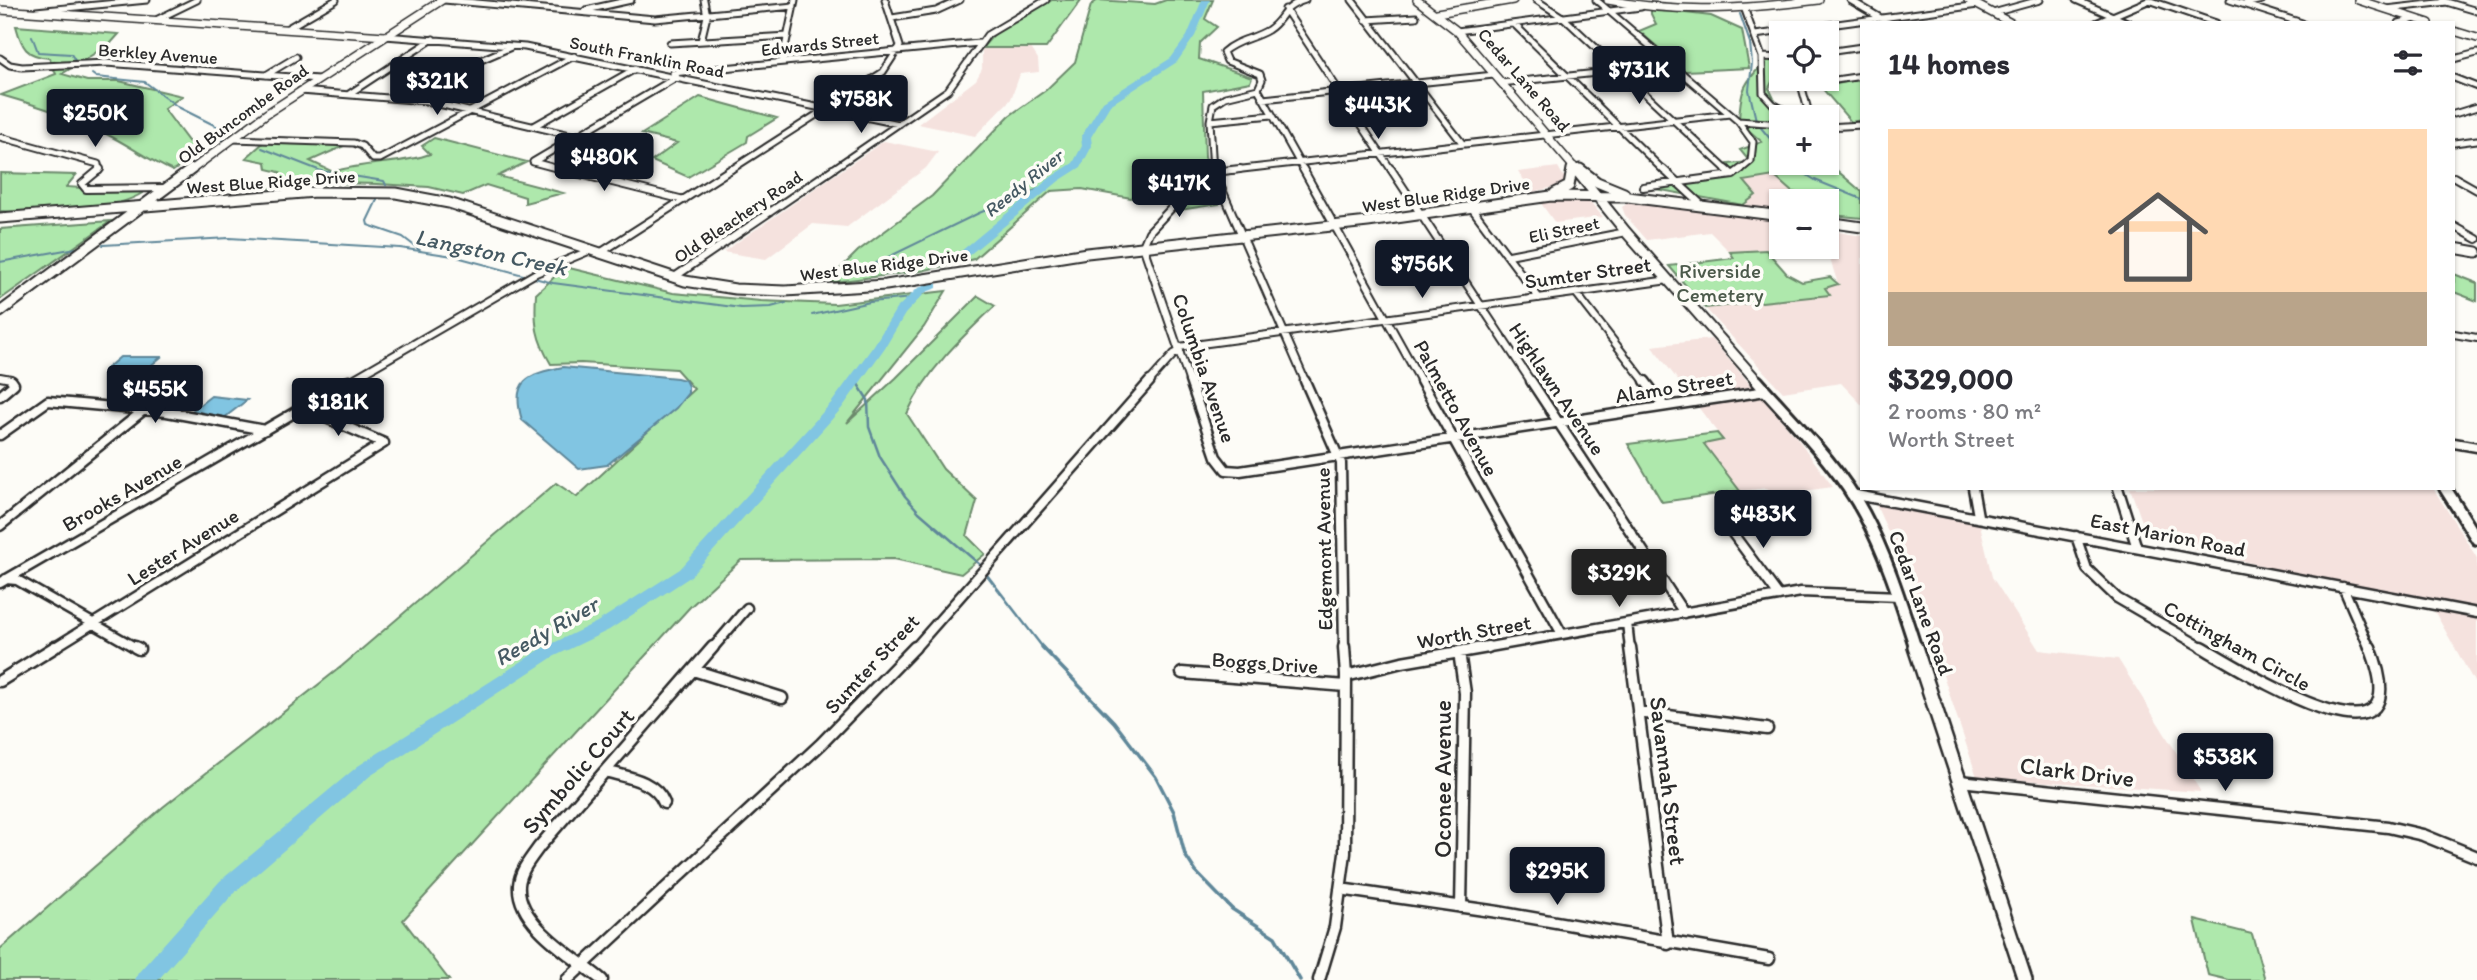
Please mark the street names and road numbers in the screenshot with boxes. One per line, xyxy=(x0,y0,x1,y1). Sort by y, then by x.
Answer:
street label: Cedar Lane Road xyxy=(1473,24,1575,137)
street label: Edwards Street xyxy=(760,27,880,61)
street label: South Franklin Road xyxy=(568,31,727,83)
street label: Berkley Avenue xyxy=(97,39,219,69)
street label: Old Buncombe Road xyxy=(173,59,313,169)
street label: West Blue Ridge Drive xyxy=(186,165,356,199)
street label: Old Bleachery Road xyxy=(669,166,807,268)
street label: West Blue Ridge Drive xyxy=(1361,172,1531,218)
street label: Eli Street xyxy=(1527,212,1602,248)
street label: West Blue Ridge Drive xyxy=(799,244,969,286)
street label: Sumter Street xyxy=(1523,251,1653,294)
street label: Columbia Avenue xyxy=(1167,290,1242,446)
street label: Highlawn Avenue xyxy=(1504,318,1611,460)
street label: Palmetto Avenue xyxy=(1409,335,1504,480)
street label: Alamo Street xyxy=(1613,365,1735,408)
street label: Brooks Avenue xyxy=(57,448,186,537)
street label: Edgemont Avenue xyxy=(1310,467,1337,631)
street label: Lester Avenue xyxy=(122,502,243,591)
street label: East Marion Road xyxy=(2088,507,2248,562)
street label: Cedar Lane Road xyxy=(1884,527,1959,679)
street label: Cottingham Circle xyxy=(2159,595,2315,696)
street label: Sumter Street xyxy=(819,608,924,719)
street label: Worth Street xyxy=(1415,609,1533,654)
street label: Boggs Drive xyxy=(1211,646,1319,679)
street label: Savannah Street xyxy=(1644,695,1693,867)
street label: Oconee Avenue xyxy=(1428,700,1457,858)
street label: Symbolic Court xyxy=(515,702,640,840)
street label: Clark Drive xyxy=(2018,750,2136,793)

